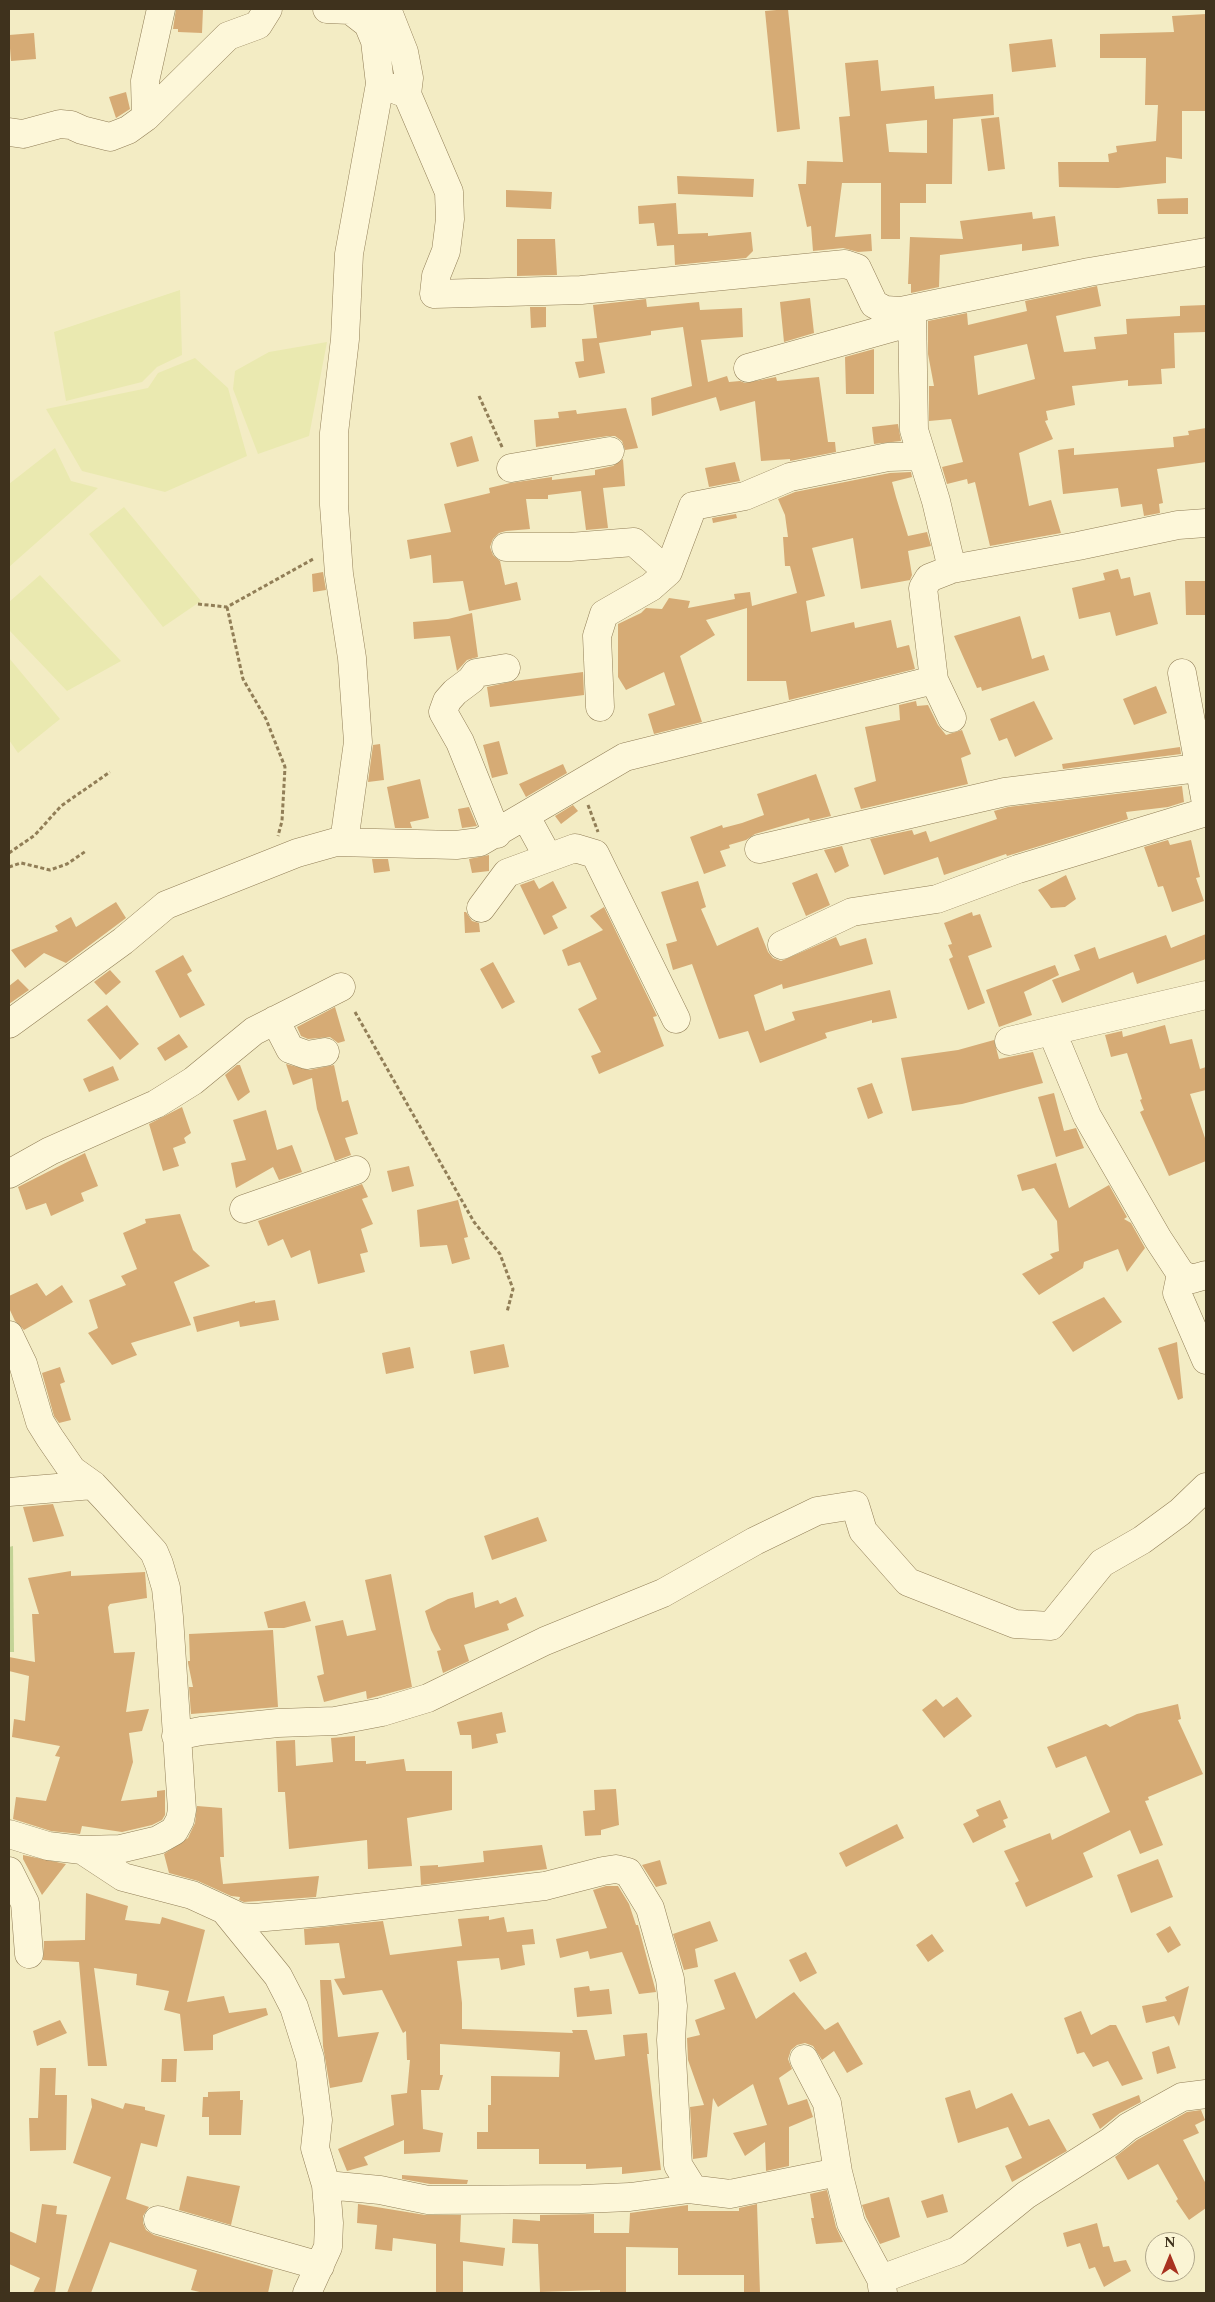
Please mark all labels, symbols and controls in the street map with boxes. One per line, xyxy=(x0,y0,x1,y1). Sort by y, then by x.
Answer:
north arrow xyxy=(1145,2232,1195,2282)
text: N xyxy=(1164,2232,1176,2253)

